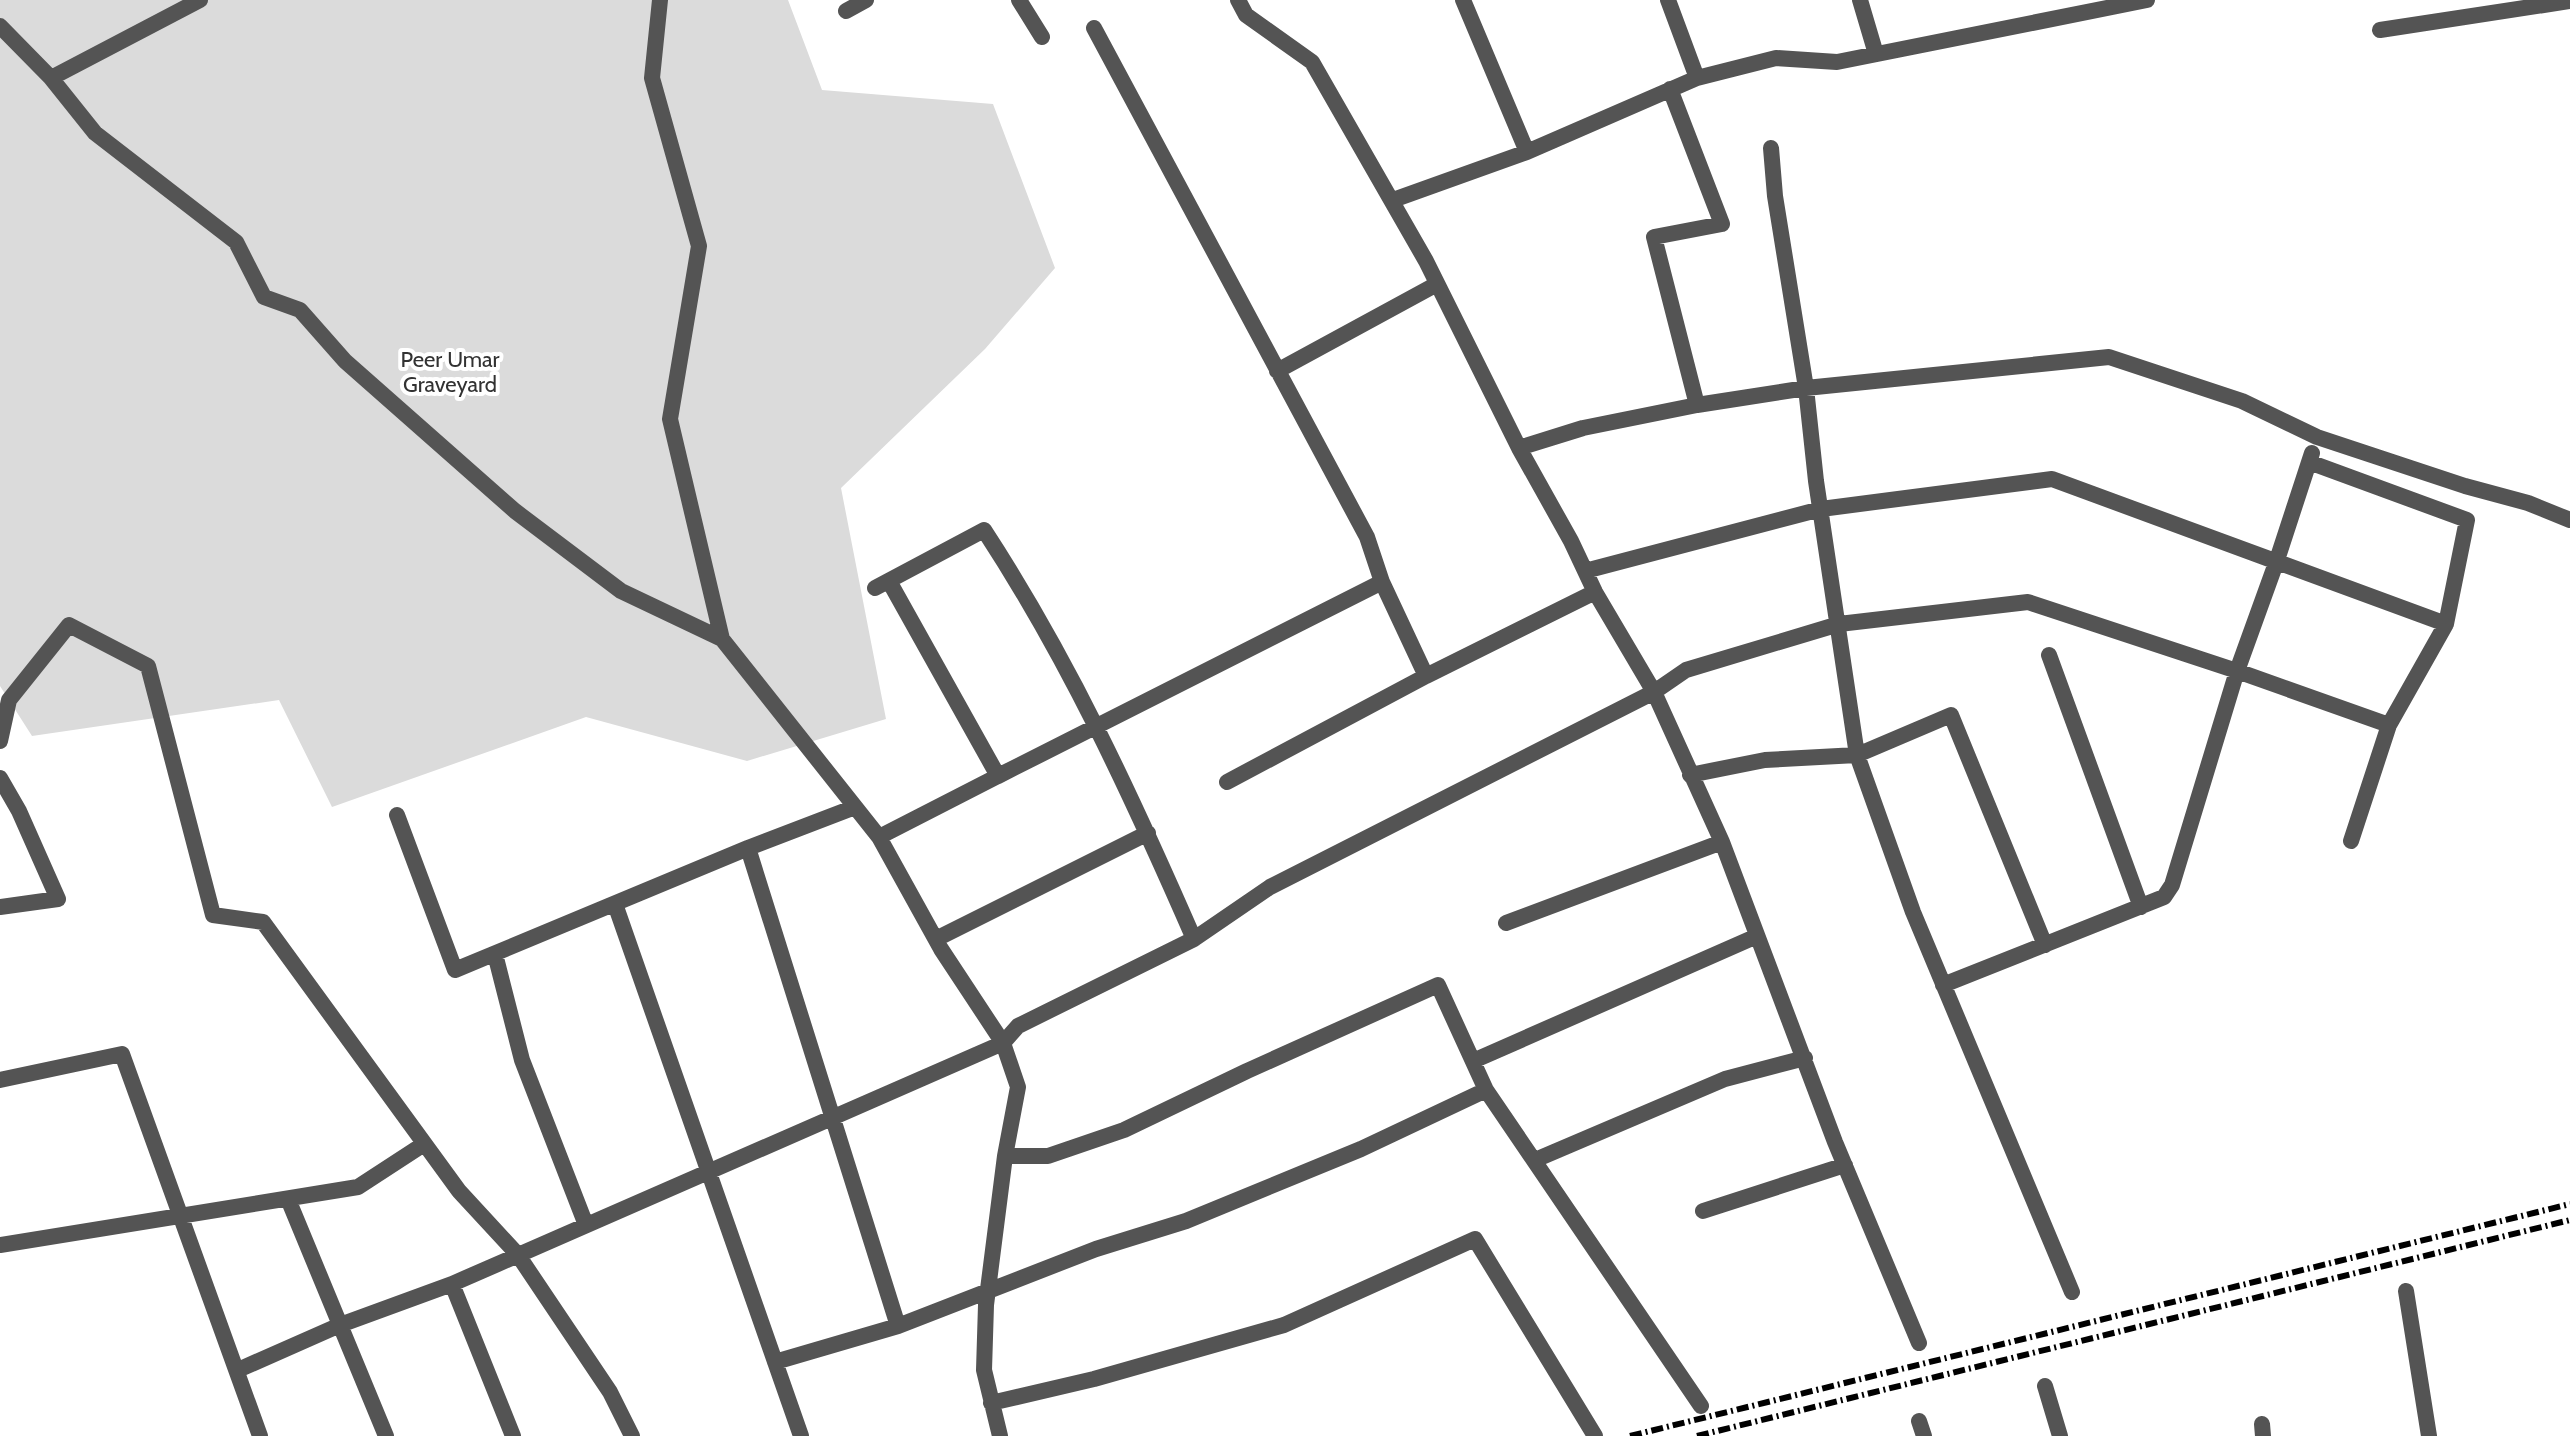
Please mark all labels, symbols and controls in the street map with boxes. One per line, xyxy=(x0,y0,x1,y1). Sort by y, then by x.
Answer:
park label: Peer Umar Graveyard xyxy=(400,346,500,398)

